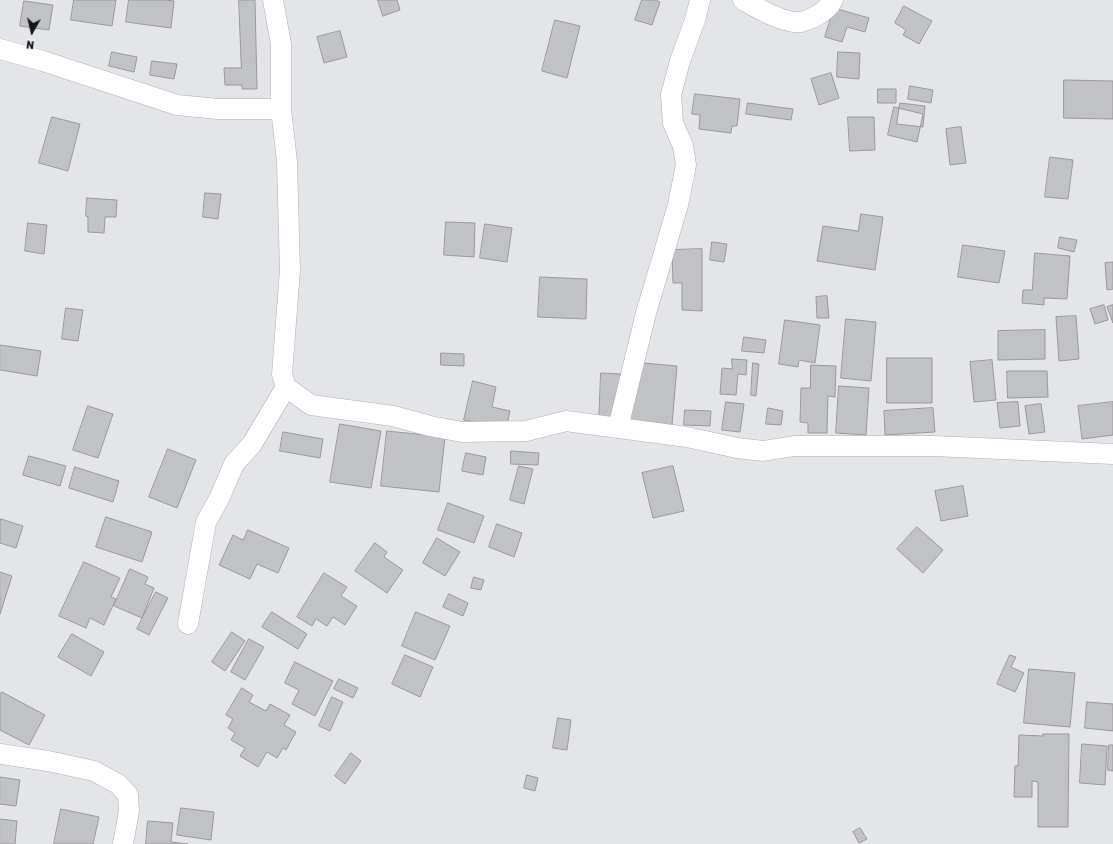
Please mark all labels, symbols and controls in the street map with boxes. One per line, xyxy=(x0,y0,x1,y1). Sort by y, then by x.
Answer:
north arrow xyxy=(12,12,52,52)
text: N xyxy=(25,37,35,51)

